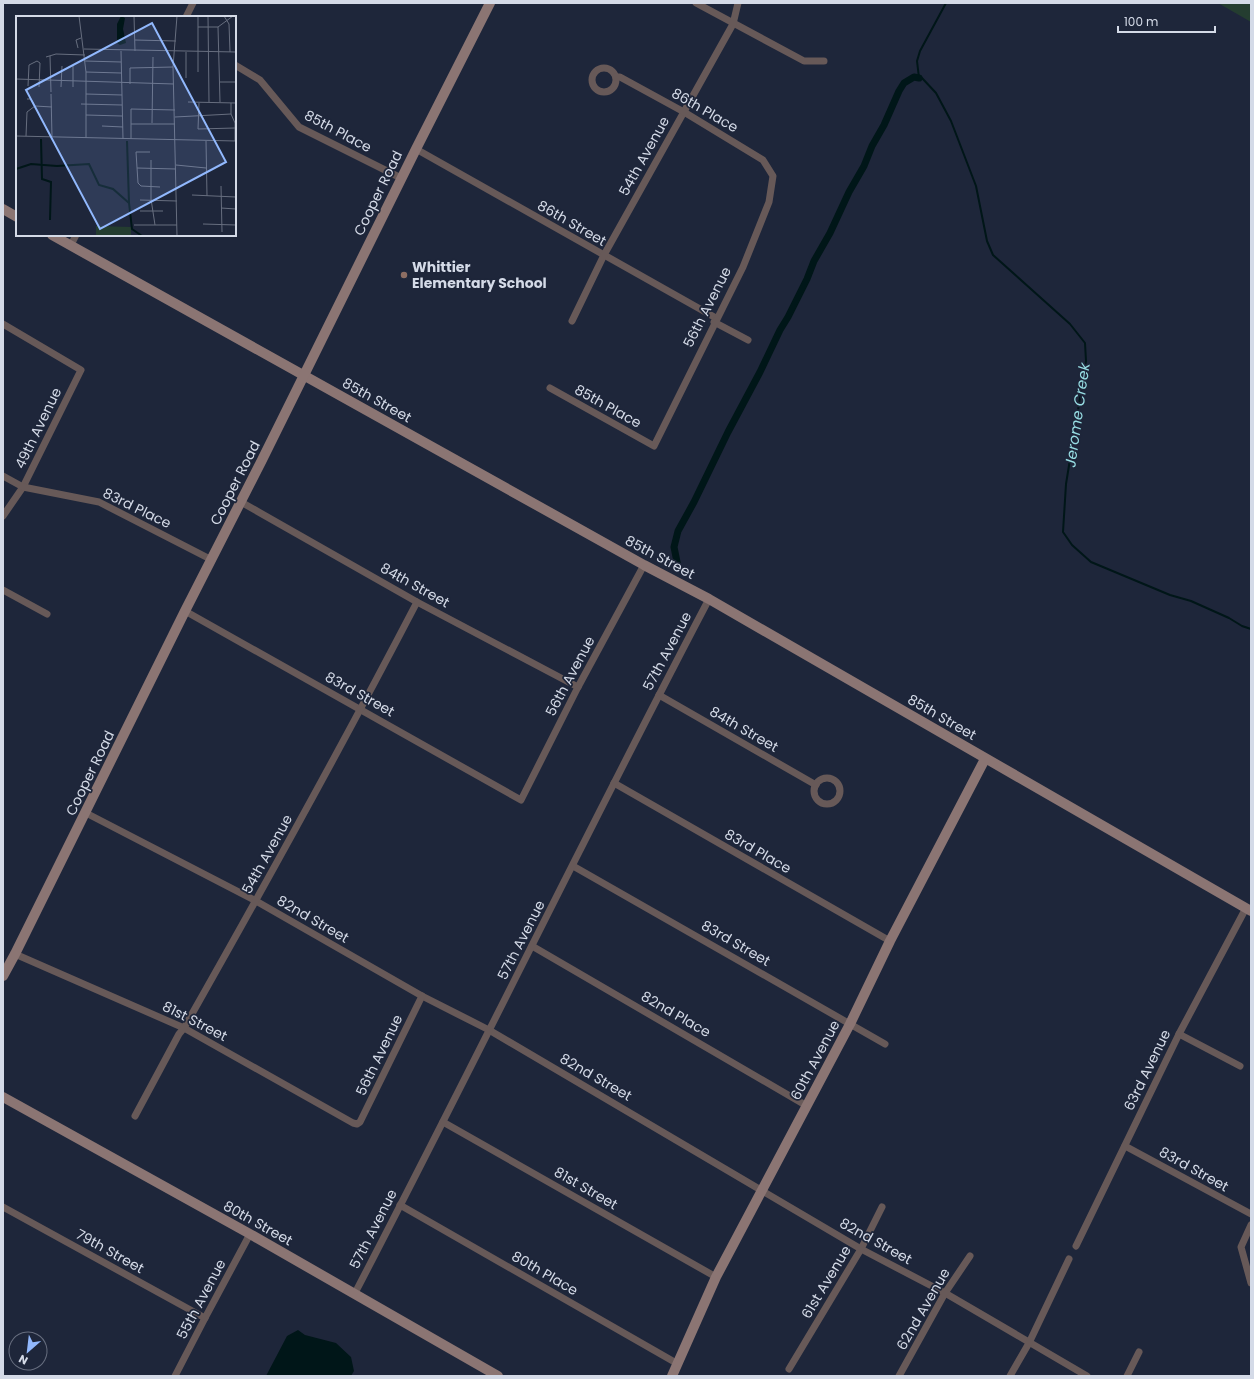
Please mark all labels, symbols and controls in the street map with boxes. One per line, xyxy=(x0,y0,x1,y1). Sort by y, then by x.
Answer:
scale bar xyxy=(1118,8,1215,34)
text: 100 m xyxy=(1124,13,1158,30)
inset map xyxy=(16,16,236,236)
street label: 86th Place xyxy=(668,83,742,137)
street label: 85th Place xyxy=(301,105,375,157)
street label: 54th Avenue xyxy=(614,112,674,199)
street label: Cooper Road xyxy=(349,147,407,239)
street label: 86th Street xyxy=(534,195,610,251)
place label: Whittier Elementary School xyxy=(412,257,547,293)
street label: 56th Avenue xyxy=(678,263,736,351)
marker: Whittier Elementary School xyxy=(399,270,409,280)
water label: Jerome Creek xyxy=(1059,360,1095,469)
street label: 85th Street xyxy=(339,373,415,427)
street label: 85th Place xyxy=(571,379,645,433)
street label: 49th Avenue xyxy=(10,384,66,472)
street label: Cooper Road xyxy=(205,437,265,529)
street label: 83rd Place xyxy=(99,483,175,533)
street label: 85th Street xyxy=(622,530,698,584)
street label: 84th Street xyxy=(377,558,453,612)
street label: 57th Avenue xyxy=(638,608,696,694)
street label: 56th Avenue xyxy=(541,632,600,720)
street label: 83rd Street xyxy=(322,667,398,721)
street label: 85th Street xyxy=(904,689,980,745)
street label: 84th Street xyxy=(706,701,782,757)
street label: Cooper Road xyxy=(61,727,119,819)
street label: 54th Avenue xyxy=(237,810,297,897)
street label: 83rd Place xyxy=(721,824,795,878)
street label: 82nd Street xyxy=(273,890,353,948)
street label: 57th Avenue xyxy=(492,897,550,983)
street label: 83rd Street xyxy=(698,915,774,971)
street label: 82nd Place xyxy=(638,986,715,1042)
street label: 81st Street xyxy=(159,996,231,1046)
street label: 56th Avenue xyxy=(351,1011,407,1099)
street label: 60th Avenue xyxy=(786,1016,845,1104)
street label: 63rd Avenue xyxy=(1119,1026,1175,1114)
street label: 82nd Street xyxy=(556,1048,636,1106)
street label: 83rd Street xyxy=(1156,1142,1232,1196)
street label: 81st Street xyxy=(550,1162,622,1214)
street label: 57th Avenue xyxy=(344,1186,402,1272)
street label: 80th Street xyxy=(220,1196,296,1250)
street label: 82nd Street xyxy=(836,1213,916,1269)
street label: 79th Street xyxy=(72,1224,148,1278)
street label: 61st Avenue xyxy=(796,1241,856,1322)
street label: 80th Place xyxy=(508,1246,582,1300)
street label: 55th Avenue xyxy=(172,1255,231,1343)
street label: 62nd Avenue xyxy=(891,1264,955,1354)
north arrow xyxy=(8,1331,48,1371)
text: N xyxy=(16,1351,31,1369)

